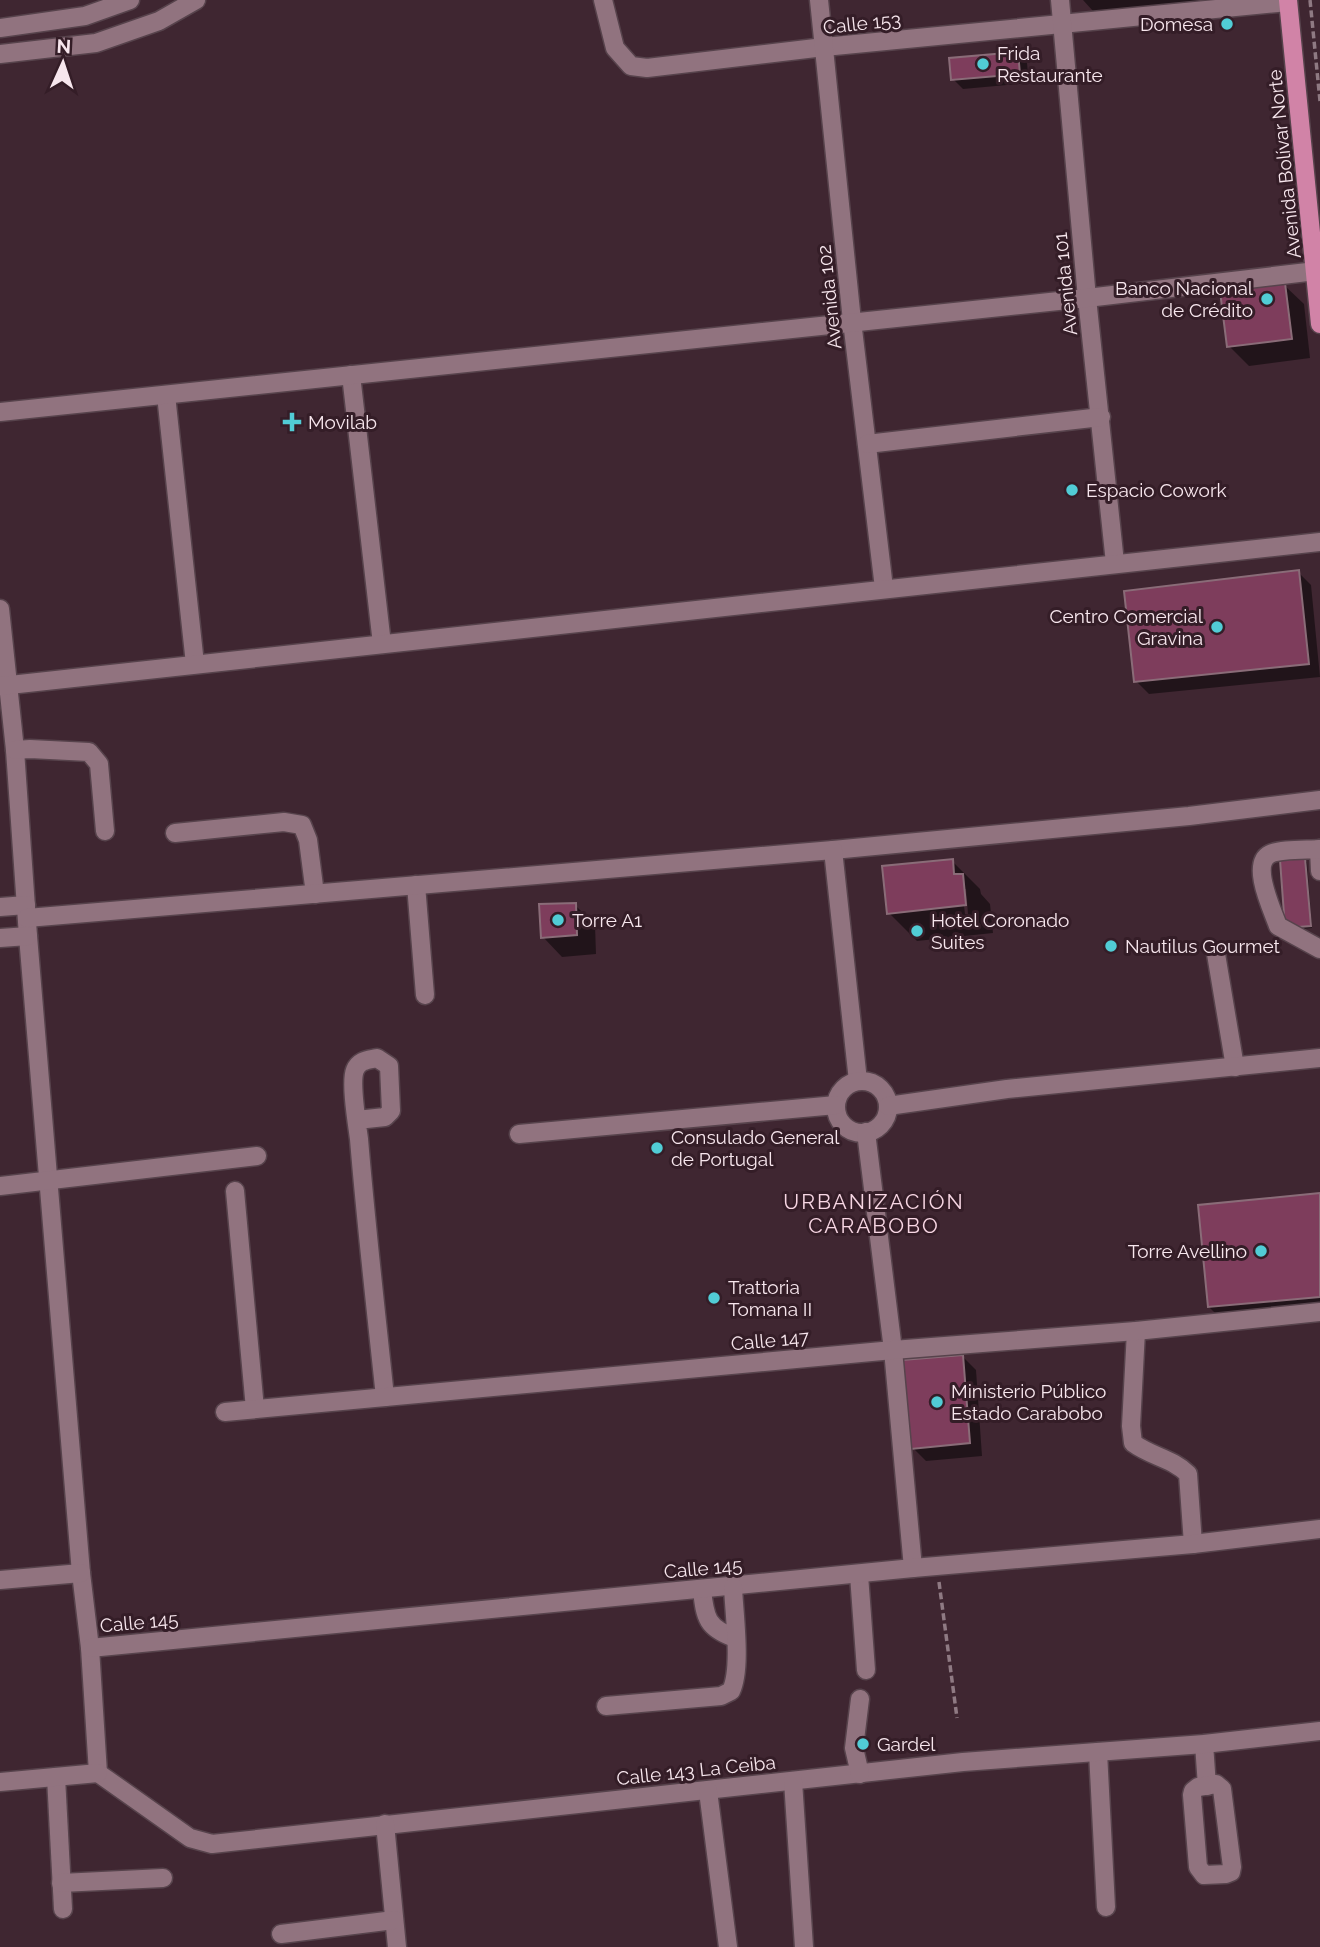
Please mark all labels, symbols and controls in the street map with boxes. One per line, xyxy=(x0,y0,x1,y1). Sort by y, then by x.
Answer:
street label: Calle 153 xyxy=(822,8,902,38)
place label: Domesa xyxy=(1140,13,1213,35)
marker: Domesa xyxy=(1219,16,1235,32)
north arrow xyxy=(28,28,98,98)
text: N xyxy=(56,35,72,57)
place label: Frida Restaurante xyxy=(997,42,1103,86)
marker: Frida Restaurante xyxy=(975,56,991,72)
street label: Avenida Bolívar Norte xyxy=(1263,68,1305,260)
street label: Avenida 101 xyxy=(1049,231,1081,337)
street label: Avenida 102 xyxy=(813,244,845,350)
place label: Banco Nacional de Crédito xyxy=(1115,277,1254,321)
marker: Banco Nacional de Crédito xyxy=(1259,291,1275,307)
place label: Movilab xyxy=(308,411,377,433)
marker: Movilab xyxy=(282,412,302,432)
place label: Espacio Cowork xyxy=(1086,479,1227,501)
marker: Espacio Cowork xyxy=(1064,482,1080,498)
place label: Centro Comercial Gravina xyxy=(1050,605,1204,649)
marker: Centro Comercial Gravina xyxy=(1209,619,1225,635)
place label: Torre A1 xyxy=(572,909,642,931)
place label: Hotel Coronado Suites xyxy=(931,909,1069,953)
marker: Torre A1 xyxy=(550,912,566,928)
marker: Hotel Coronado Suites xyxy=(909,923,925,939)
place label: Nautilus Gourmet xyxy=(1125,935,1281,957)
marker: Nautilus Gourmet xyxy=(1103,938,1119,954)
place label: Consulado General de Portugal xyxy=(671,1126,840,1170)
marker: Consulado General de Portugal xyxy=(649,1140,665,1156)
district label: URBANIZACIÓN CARABOBO xyxy=(783,1189,965,1238)
place label: Torre Avellino xyxy=(1128,1240,1247,1262)
marker: Torre Avellino xyxy=(1253,1243,1269,1259)
place label: Trattoria Tomana II xyxy=(728,1276,812,1320)
marker: Trattoria Tomana II xyxy=(706,1290,722,1306)
street label: Calle 147 xyxy=(730,1326,810,1354)
place label: Ministerio Público Estado Carabobo xyxy=(951,1380,1106,1424)
marker: Ministerio Público Estado Carabobo xyxy=(929,1394,945,1410)
street label: Calle 145 xyxy=(663,1554,743,1582)
street label: Calle 145 xyxy=(99,1608,179,1636)
place label: Gardel xyxy=(877,1733,936,1755)
marker: Gardel xyxy=(855,1736,871,1752)
street label: Calle 143 La Ceiba xyxy=(615,1751,777,1789)

